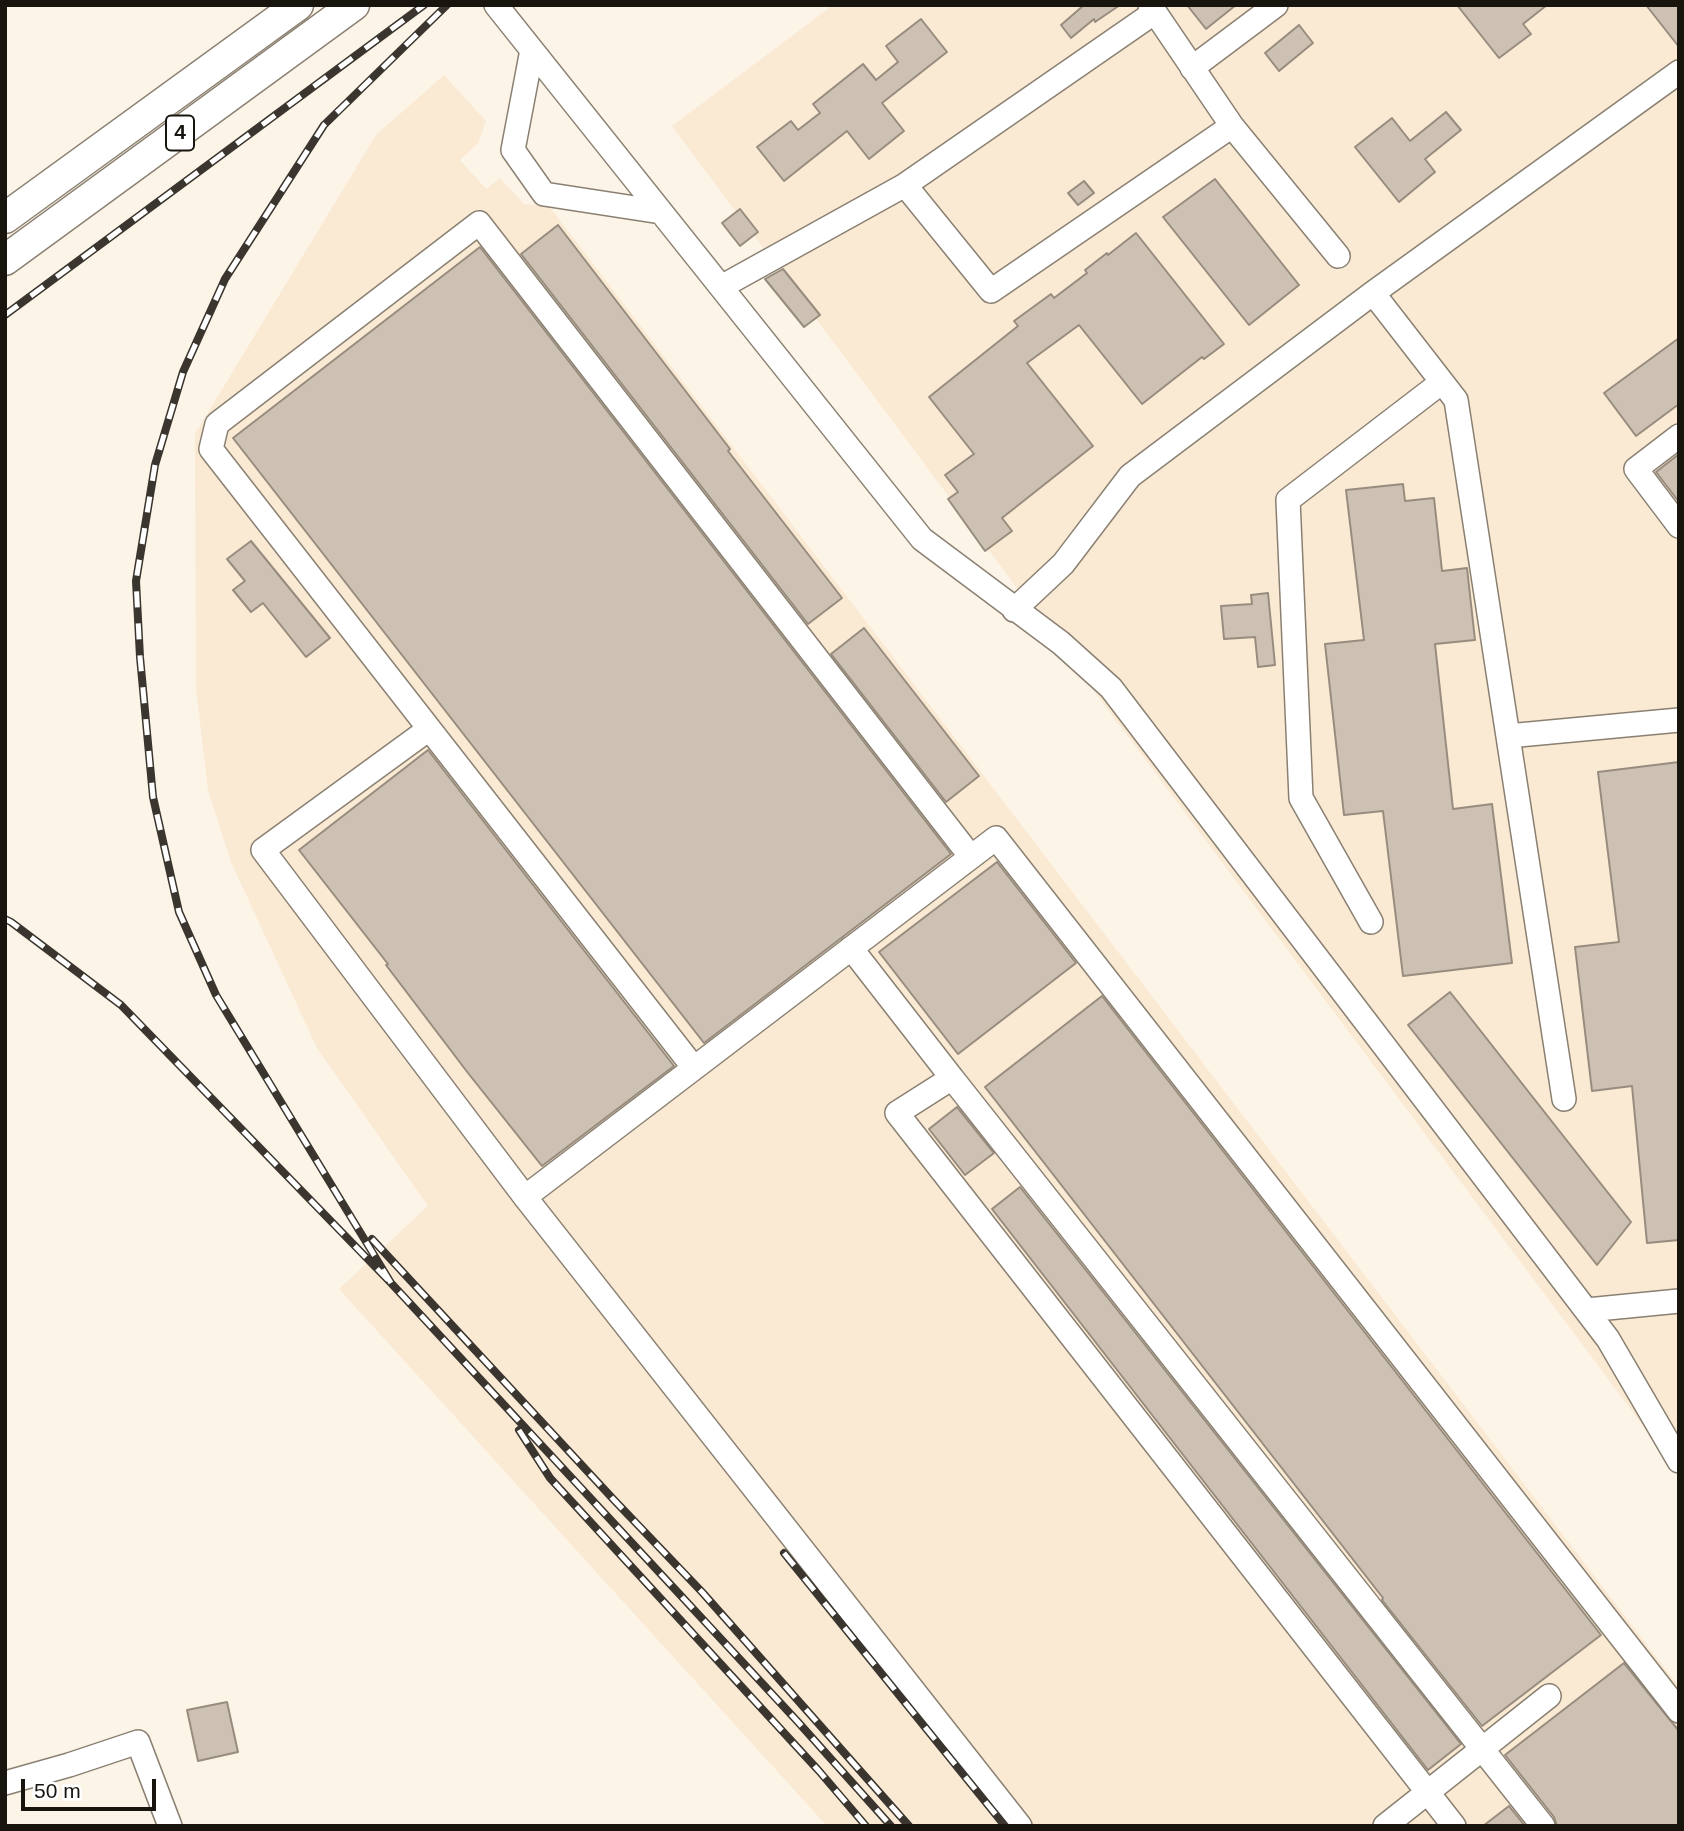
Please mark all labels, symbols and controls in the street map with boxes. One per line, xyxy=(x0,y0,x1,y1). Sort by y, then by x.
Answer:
road number: 4 xyxy=(166,116,194,150)
scale bar xyxy=(24,1764,159,1808)
text: 50 m xyxy=(34,1779,81,1802)

